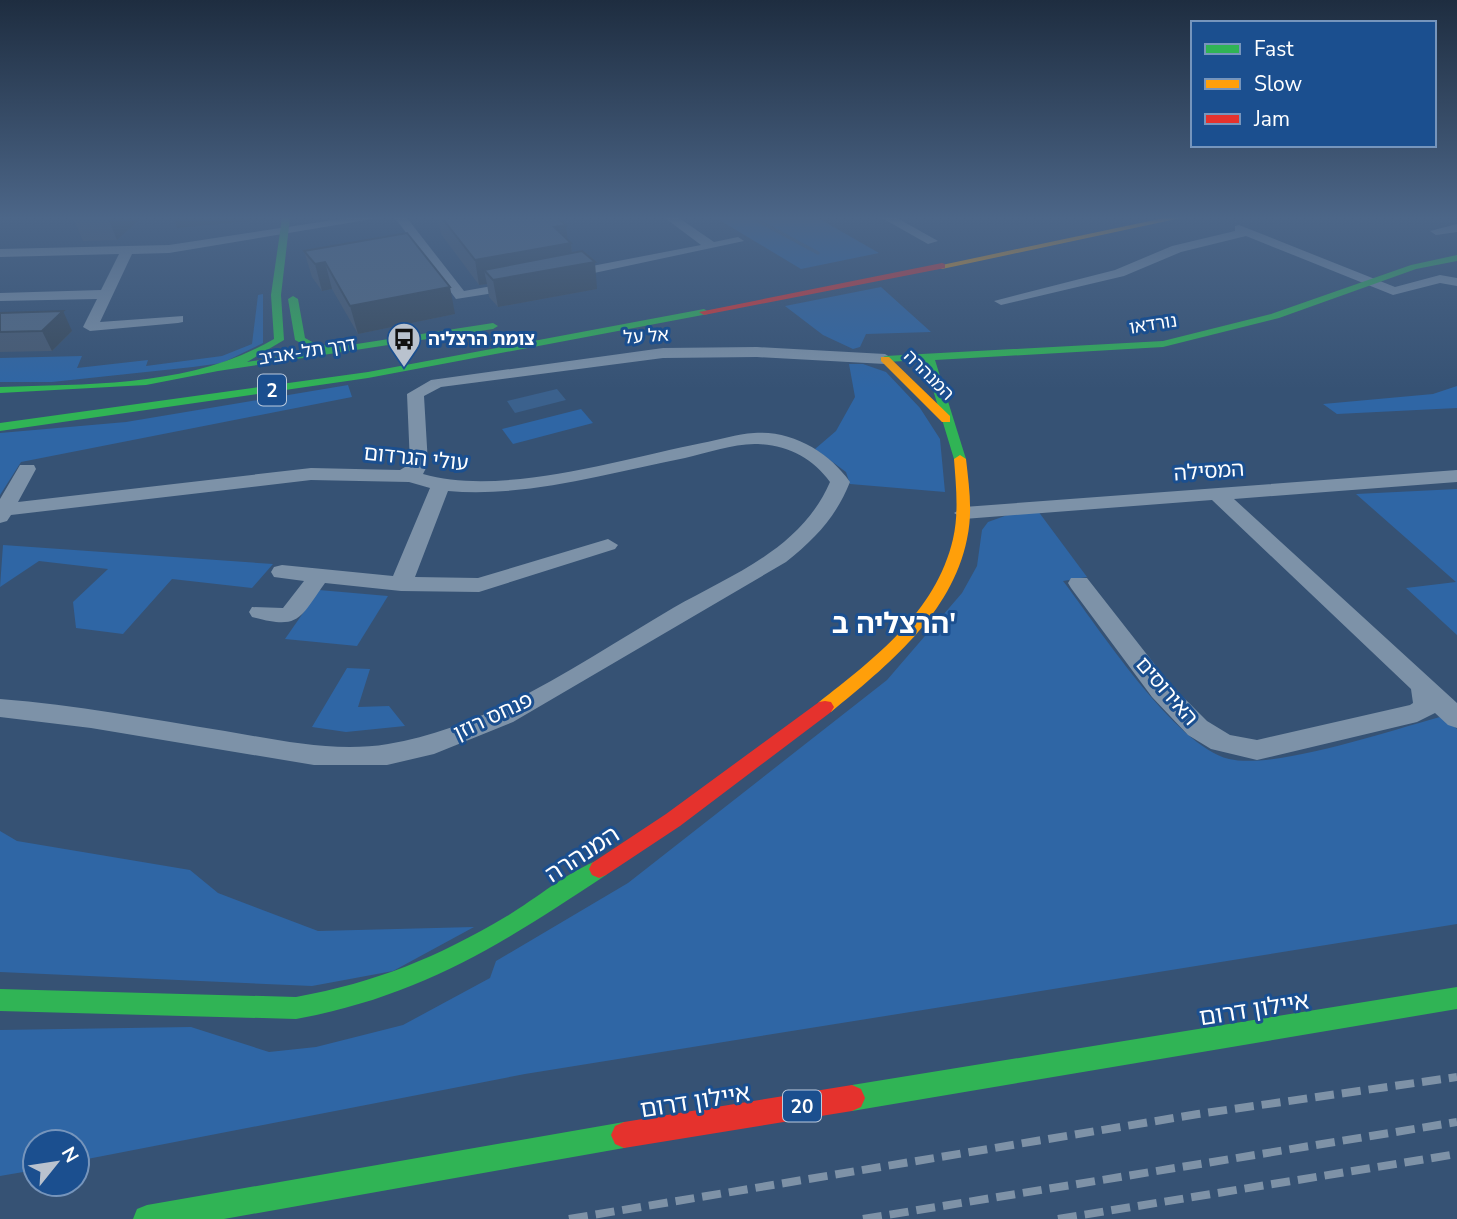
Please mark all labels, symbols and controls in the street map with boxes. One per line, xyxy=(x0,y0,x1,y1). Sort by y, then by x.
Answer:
legend xyxy=(1191,21,1436,147)
text: Fast xyxy=(1254,35,1294,63)
text: Slow xyxy=(1254,70,1303,98)
text: Jam xyxy=(1253,105,1290,133)
street label: נורדאו xyxy=(1127,308,1179,340)
bus stop icon: צומת הרצליה xyxy=(385,320,423,369)
street label: אל על xyxy=(623,322,669,350)
place label: צומת הרצליה xyxy=(428,327,535,351)
street label: דרך תל-אביב xyxy=(257,331,358,371)
street label: המנהרה xyxy=(899,345,959,405)
road number: 2 xyxy=(258,374,286,406)
street label: עולי הגרדום xyxy=(362,439,470,477)
street label: המסילה xyxy=(1173,455,1245,487)
district label: הרצליה ב' xyxy=(832,605,956,643)
street label: האירוסים xyxy=(1129,651,1205,731)
street label: פנחס רוזן xyxy=(449,685,537,747)
street label: המנהרה xyxy=(539,818,625,890)
street label: איילון דרום xyxy=(1197,985,1311,1033)
street label: איילון דרום xyxy=(638,1077,752,1125)
road number: 20 xyxy=(783,1090,821,1122)
north arrow xyxy=(21,1128,91,1198)
text: N xyxy=(55,1142,85,1168)

